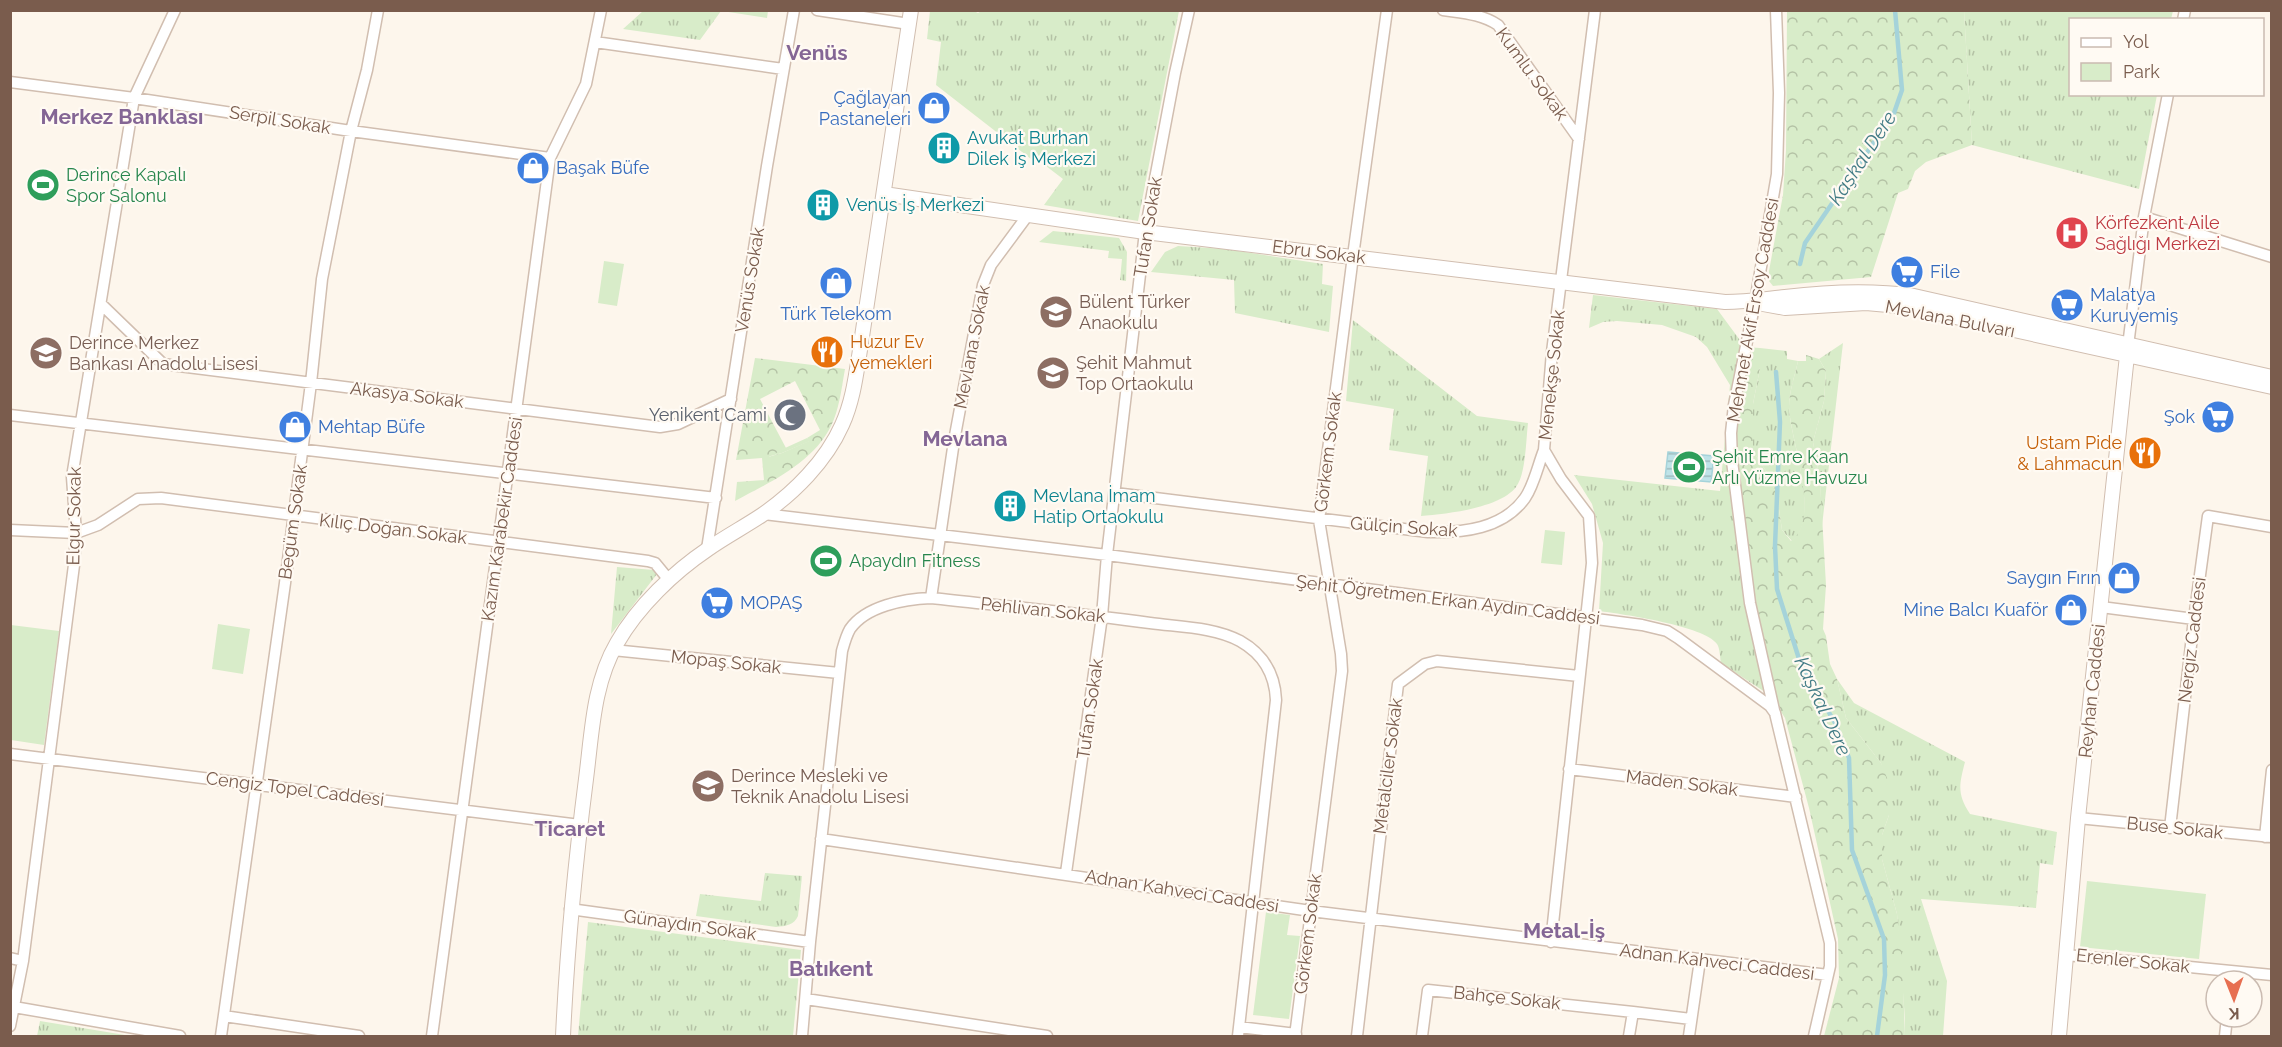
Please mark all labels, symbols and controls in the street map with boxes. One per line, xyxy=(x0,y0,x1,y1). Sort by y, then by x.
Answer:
legend xyxy=(2069,18,2264,96)
street label: Kumlu Sokak xyxy=(1492,23,1573,124)
text: Yol xyxy=(2123,31,2149,52)
district label: Venüs xyxy=(786,40,848,65)
text: Park xyxy=(2123,61,2160,82)
place label: Çağlayan Pastaneleri xyxy=(819,87,911,129)
shop icon: Çağlayan Pastaneleri xyxy=(916,90,952,126)
street label: Serpil Sokak xyxy=(228,101,333,138)
district label: Merkez Banklası xyxy=(41,104,203,129)
water label: Kaşkal Dere xyxy=(1823,106,1901,209)
place label: Avukat Burhan Dilek İş Merkezi xyxy=(967,127,1096,169)
building icon: Avukat Burhan Dilek İş Merkezi xyxy=(926,130,962,166)
shop icon: Başak Büfe xyxy=(515,150,551,186)
place label: Başak Büfe xyxy=(556,157,650,178)
place label: Derince Kapalı Spor Salonu xyxy=(66,164,186,206)
sports icon: Derince Kapalı Spor Salonu xyxy=(25,167,61,203)
street label: Tufan Sokak xyxy=(1129,175,1166,279)
building icon: Venüs İş Merkezi xyxy=(805,187,841,223)
place label: Venüs İş Merkezi xyxy=(846,194,985,215)
street label: Mehmet Akif Ersoy Caddesi xyxy=(1722,196,1783,424)
place label: Körfezkent Aile Sağlığı Merkezi xyxy=(2095,212,2220,254)
hospital icon: Körfezkent Aile Sağlığı Merkezi xyxy=(2054,215,2090,251)
street label: Venüs Sokak xyxy=(731,225,768,334)
street label: Ebru Sokak xyxy=(1271,235,1368,268)
supermarket icon: File xyxy=(1889,254,1925,290)
place label: File xyxy=(1930,261,1960,282)
shop icon: Türk Telekom xyxy=(818,265,854,301)
street label: Mevlana Sokak xyxy=(949,283,994,411)
place label: Malatya Kuruyemiş xyxy=(2090,284,2178,326)
supermarket icon: Malatya Kuruyemiş xyxy=(2049,287,2085,323)
place label: Bülent Türker Anaokulu xyxy=(1079,291,1191,333)
school or university icon: Bülent Türker Anaokulu xyxy=(1038,294,1074,330)
street label: Mevlana Bulvarı xyxy=(1883,296,2017,341)
place label: Türk Telekom xyxy=(780,303,892,324)
street label: Menekşe Sokak xyxy=(1534,308,1569,441)
place label: Huzur Ev yemekleri xyxy=(850,331,932,373)
place label: Derince Merkez Bankası Anadolu Lisesi xyxy=(69,332,258,374)
restaurant icon: Huzur Ev yemekleri xyxy=(809,334,845,370)
school or university icon: Derince Merkez Bankası Anadolu Lisesi xyxy=(28,335,64,371)
place label: Şehit Mahmut Top Ortaokulu xyxy=(1076,352,1194,394)
school or university icon: Şehit Mahmut Top Ortaokulu xyxy=(1035,355,1071,391)
street label: Akasya Sokak xyxy=(349,377,466,412)
street label: Görkem Sokak xyxy=(1310,390,1345,513)
mosque icon: Yenikent Cami xyxy=(772,397,808,433)
supermarket icon: Şok xyxy=(2200,399,2236,435)
place label: Yenikent Cami xyxy=(649,404,767,425)
place label: Şok xyxy=(2164,406,2195,427)
shop icon: Mehtap Büfe xyxy=(277,409,313,445)
street label: Kazım Karabekir Caddesi xyxy=(477,415,526,622)
place label: Mehtap Büfe xyxy=(318,416,425,437)
district label: Mevlana xyxy=(922,426,1008,451)
place label: Ustam Pide & Lahmacun xyxy=(2017,432,2122,474)
restaurant icon: Ustam Pide & Lahmacun xyxy=(2127,435,2163,471)
place label: Şehit Emre Kaan Arlı Yüzme Havuzu xyxy=(1712,446,1868,488)
sports icon: Şehit Emre Kaan Arlı Yüzme Havuzu xyxy=(1671,449,1707,485)
street label: Begüm Sokak xyxy=(274,463,311,581)
street label: Elgur Sokak xyxy=(62,466,85,565)
place label: Mevlana İmam Hatip Ortaokulu xyxy=(1033,485,1164,527)
building icon: Mevlana İmam Hatip Ortaokulu xyxy=(992,488,1028,524)
street label: Kılıç Doğan Sokak xyxy=(318,509,469,548)
street label: Gülçin Sokak xyxy=(1350,512,1459,541)
sports icon: Apaydın Fitness xyxy=(808,543,844,579)
place label: Apaydın Fitness xyxy=(849,550,981,571)
shop icon: Saygın Fırın xyxy=(2106,560,2142,596)
place label: Saygın Fırın xyxy=(2006,567,2101,588)
street label: Şehit Öğretmen Erkan Aydın Caddesi xyxy=(1295,570,1601,629)
street label: Nergiz Caddesi xyxy=(2173,576,2210,704)
supermarket icon: MOPAŞ xyxy=(699,585,735,621)
place label: MOPAŞ xyxy=(740,592,803,613)
street label: Pehlivan Sokak xyxy=(979,592,1107,627)
shop icon: Mine Balcı Kuaför xyxy=(2053,592,2089,628)
place label: Mine Balcı Kuaför xyxy=(1903,599,2049,620)
street label: Reyhan Caddesi xyxy=(2074,623,2109,759)
street label: Mopaş Sokak xyxy=(670,645,783,678)
water label: Kaşkal Dere xyxy=(1790,652,1857,760)
street label: Tufan Sokak xyxy=(1072,657,1107,761)
street label: Metalciler Sokak xyxy=(1369,696,1406,835)
place label: Derince Mesleki ve Teknik Anadolu Lisesi xyxy=(731,765,909,807)
street label: Maden Sokak xyxy=(1625,765,1740,800)
street label: Cengiz Topel Caddesi xyxy=(205,767,385,810)
school or university icon: Derince Mesleki ve Teknik Anadolu Lisesi xyxy=(690,768,726,804)
street label: Buse Sokak xyxy=(2126,812,2225,843)
district label: Ticaret xyxy=(535,816,605,841)
street label: Adnan Kahveci Caddesi xyxy=(1084,865,1281,916)
street label: Görkem Sokak xyxy=(1290,872,1325,995)
street label: Günaydın Sokak xyxy=(622,905,758,944)
district label: Metal-İş xyxy=(1523,918,1605,943)
street label: Adnan Kahveci Caddesi xyxy=(1618,939,1816,984)
street label: Erenler Sokak xyxy=(2075,944,2191,977)
district label: Batıkent xyxy=(789,956,873,981)
north arrow xyxy=(2204,969,2264,1029)
street label: Bahçe Sokak xyxy=(1452,981,1562,1014)
text: K xyxy=(2228,1004,2240,1023)

